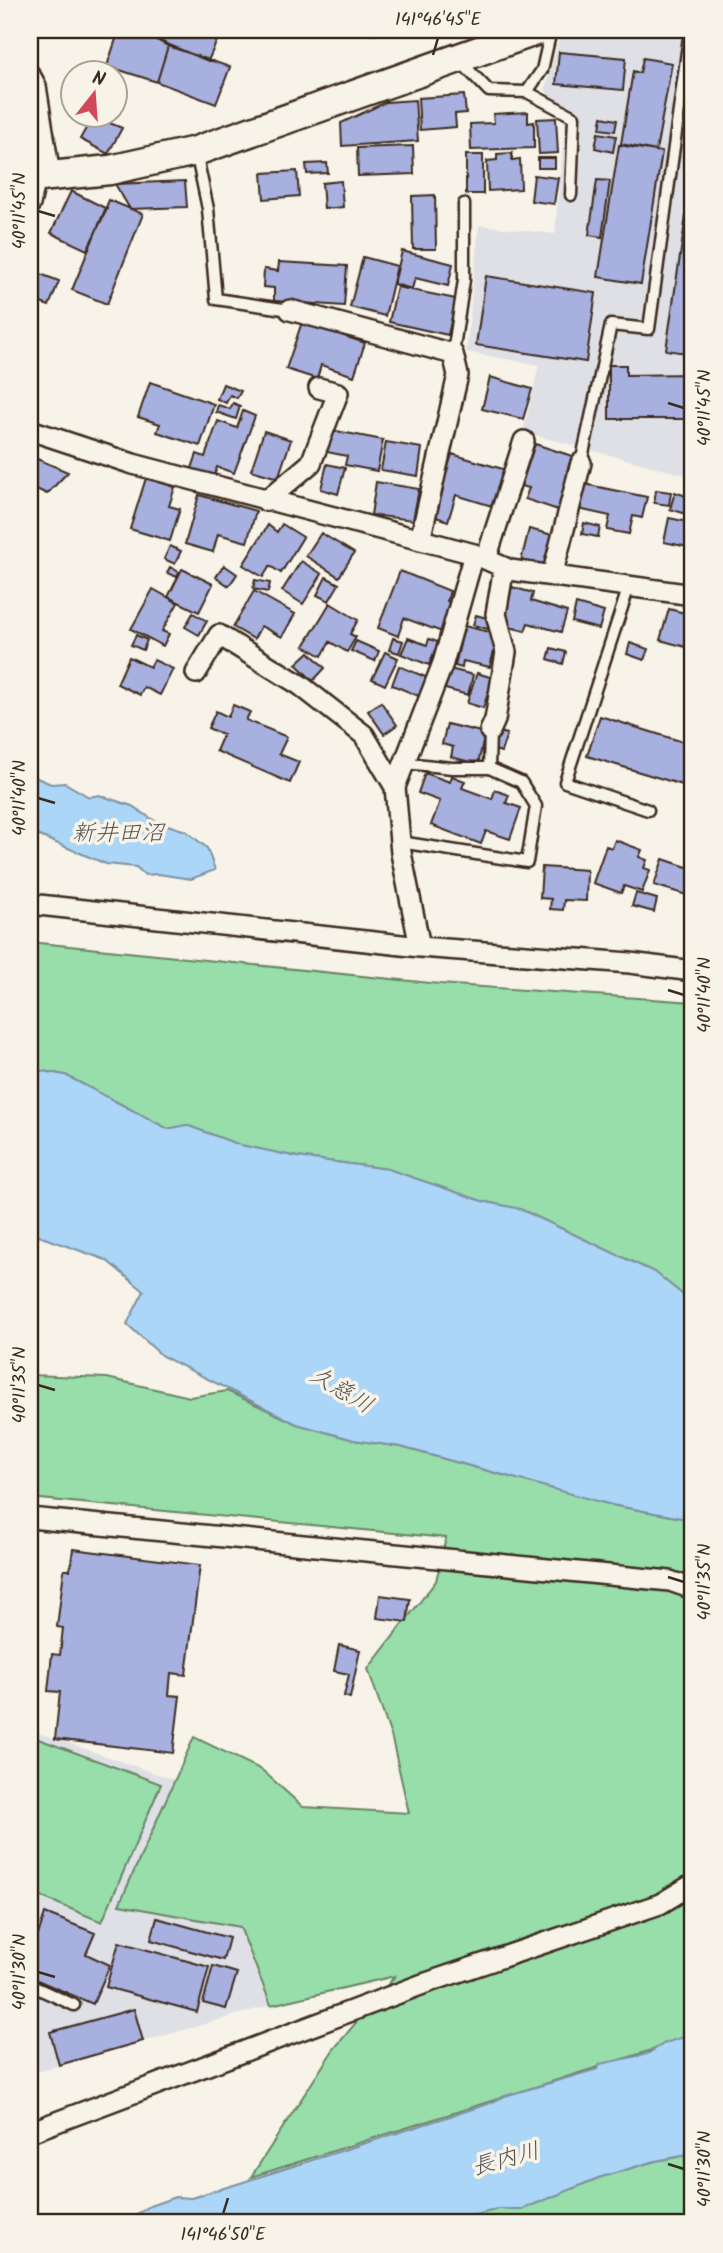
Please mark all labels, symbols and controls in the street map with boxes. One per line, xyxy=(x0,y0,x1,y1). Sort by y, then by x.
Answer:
text: 141°46'45"E xyxy=(395,6,481,35)
north arrow xyxy=(60,60,130,130)
text: N xyxy=(88,64,109,96)
text: 40°11'45"N xyxy=(6,173,35,249)
text: 40°11'45"N xyxy=(691,370,720,446)
text: 40°11'40"N xyxy=(6,760,35,836)
water label: 新井田沼 xyxy=(72,816,166,852)
text: 40°11'40"N xyxy=(691,957,720,1033)
text: 40°11'35"N xyxy=(6,1346,35,1424)
water label: 久慈川 xyxy=(302,1358,380,1424)
text: 40°11'35"N xyxy=(691,1543,720,1621)
text: 40°11'30"N xyxy=(6,1934,35,2010)
text: 40°11'30"N xyxy=(691,2131,720,2207)
water label: 長内川 xyxy=(468,2134,544,2186)
text: 141°46'50"E xyxy=(180,2221,266,2250)

